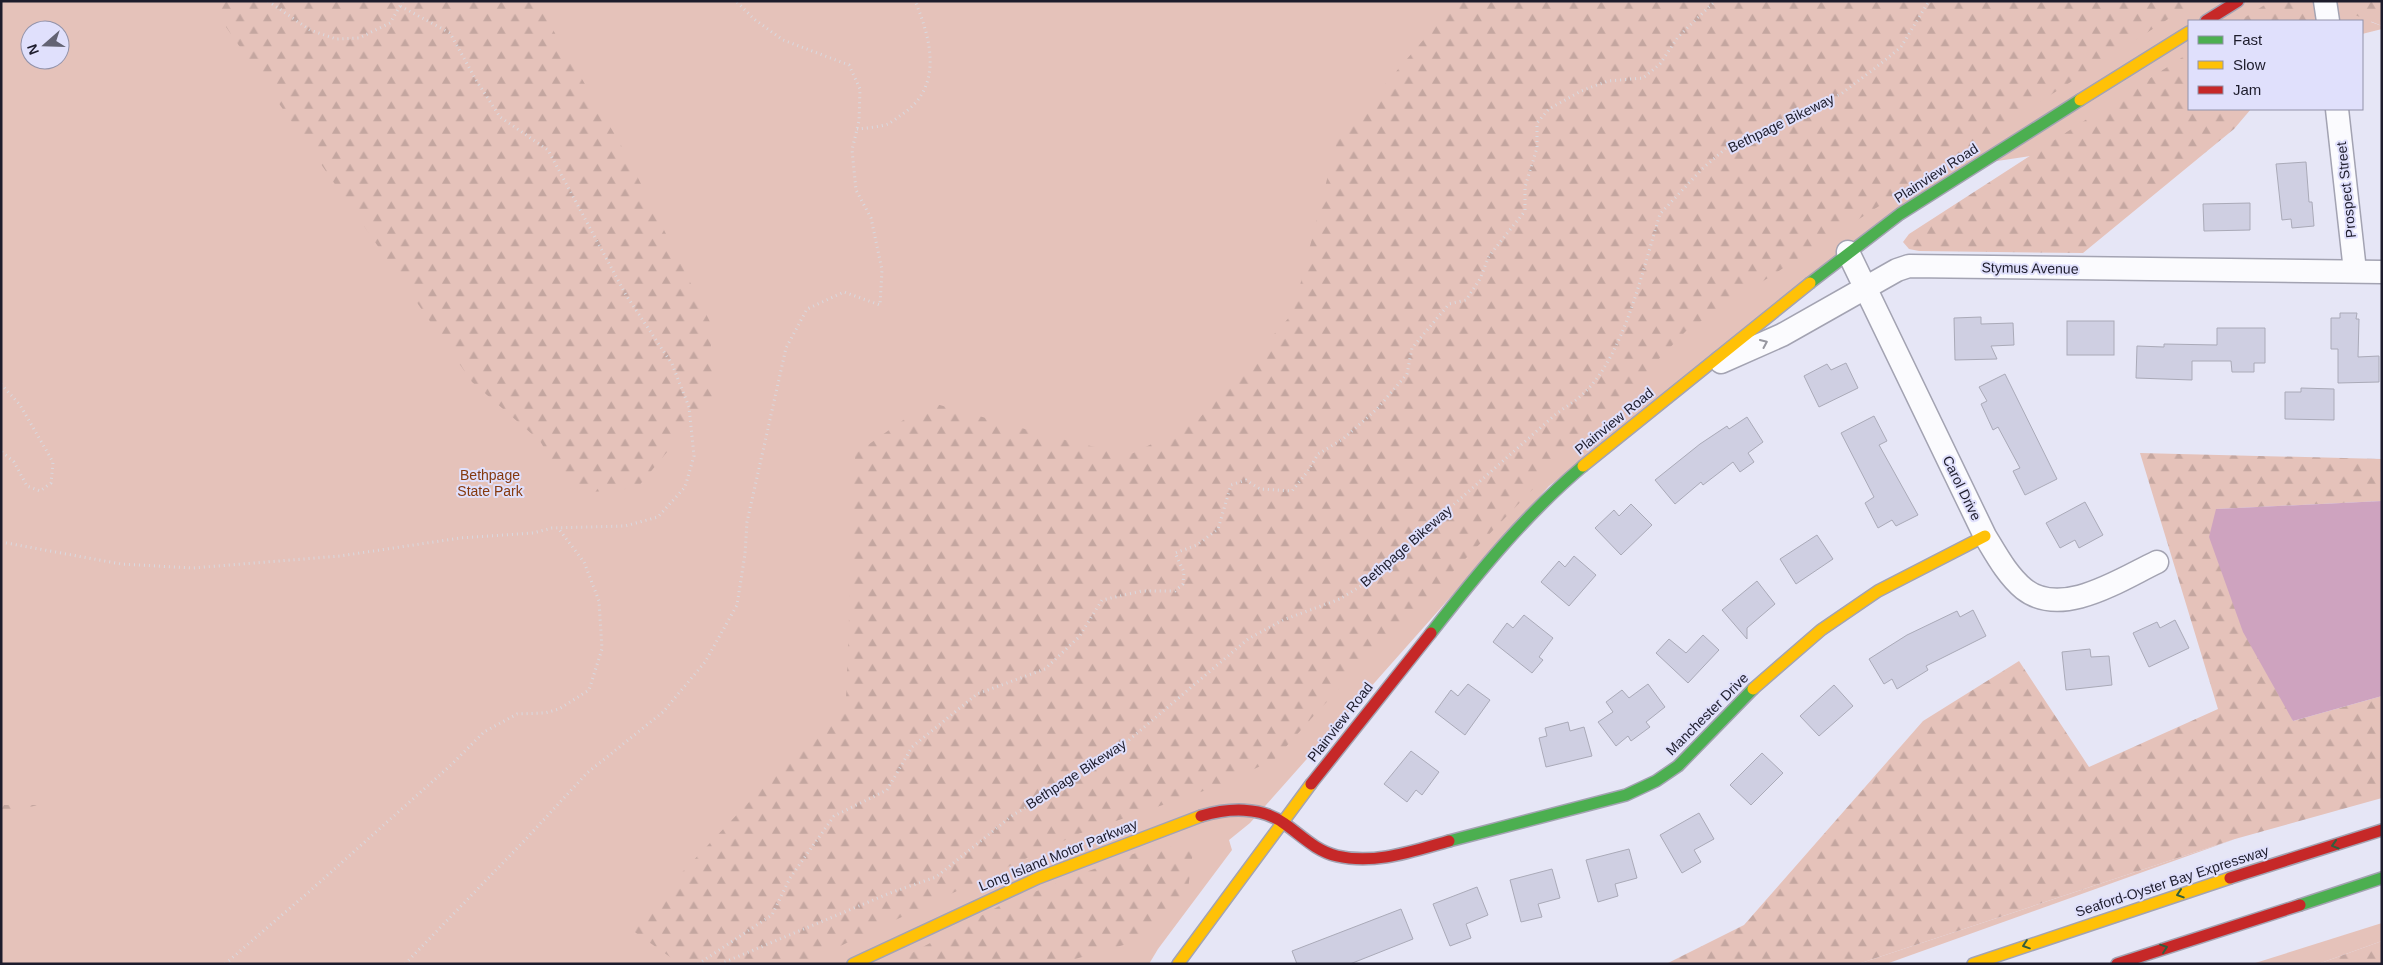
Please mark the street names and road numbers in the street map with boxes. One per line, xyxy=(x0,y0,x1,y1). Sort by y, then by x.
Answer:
street label: Bethpage Bikeway xyxy=(1725,90,1837,156)
street label: Plainview Road xyxy=(1891,140,1981,206)
street label: Prospect Street xyxy=(2333,141,2359,239)
street label: Stymus Avenue xyxy=(1981,259,2079,277)
street label: Plainview Road xyxy=(1571,384,1657,458)
street label: Carol Drive xyxy=(1939,453,1985,523)
street label: Bethpage Bikeway xyxy=(1357,502,1455,590)
street label: Manchester Drive xyxy=(1663,669,1752,758)
street label: Plainview Road xyxy=(1304,679,1376,765)
street label: Bethpage Bikeway xyxy=(1023,736,1129,812)
street label: Long Island Motor Parkway xyxy=(976,816,1140,894)
street label: Seaford-Oyster Bay Expressway xyxy=(2073,842,2271,920)

